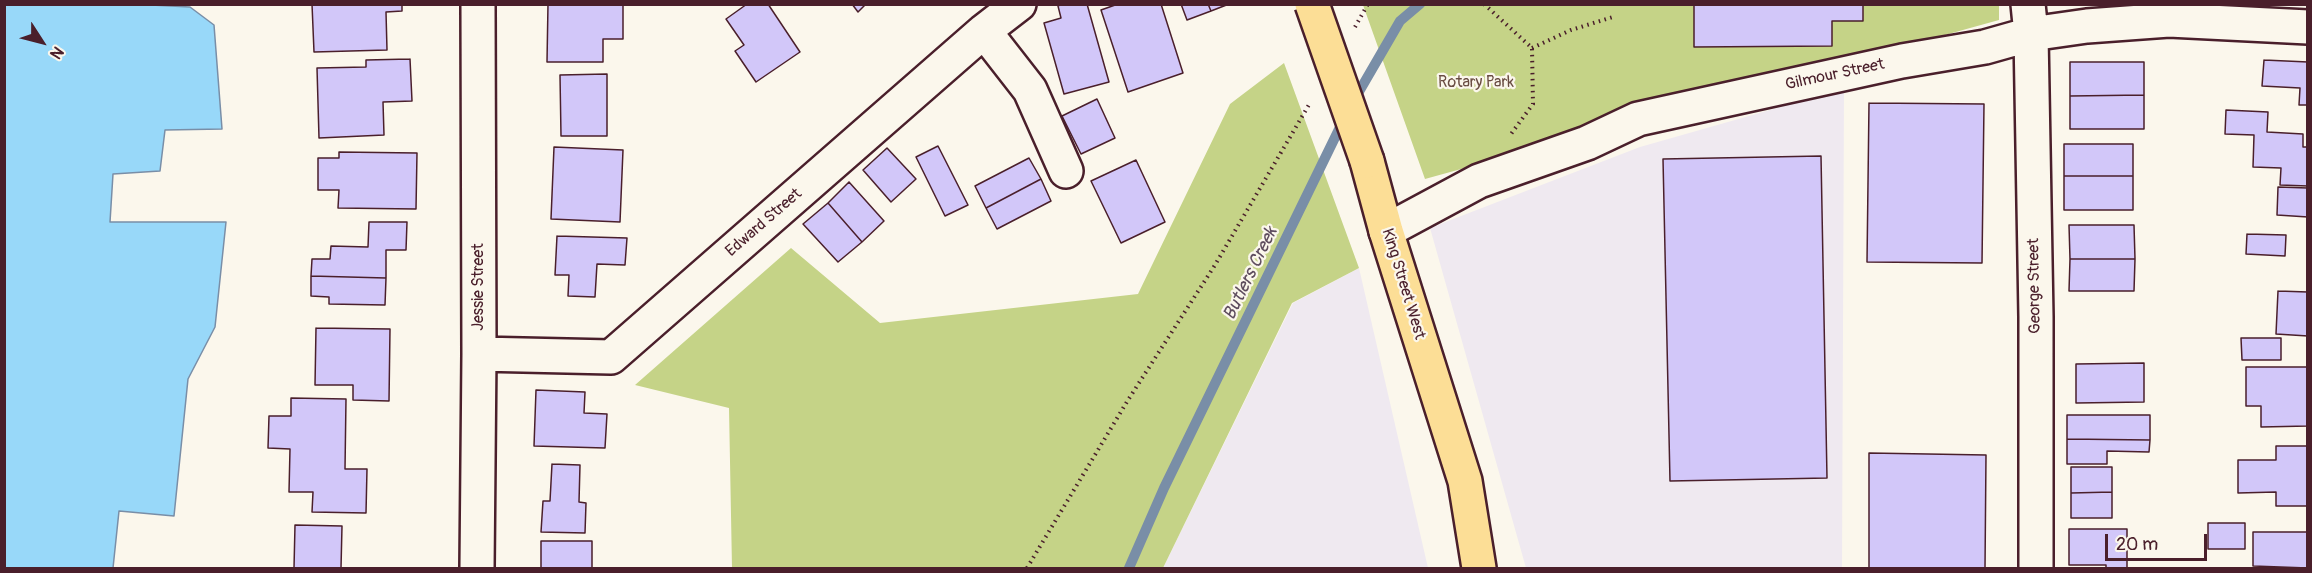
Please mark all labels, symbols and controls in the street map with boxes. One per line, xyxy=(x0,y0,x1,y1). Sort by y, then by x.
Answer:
north arrow xyxy=(12,12,72,72)
text: N xyxy=(45,42,68,63)
street label: Gilmour Street xyxy=(1784,55,1886,95)
park label: Rotary Park xyxy=(1438,73,1514,93)
street label: Edward Street xyxy=(722,185,806,261)
water label: Butlers Creek xyxy=(1219,224,1283,324)
street label: King Street West xyxy=(1377,226,1429,342)
street label: George Street xyxy=(2025,238,2045,334)
street label: Jessie Street xyxy=(469,243,489,331)
scale bar xyxy=(2108,522,2210,560)
text: 20 m xyxy=(2116,533,2158,556)

